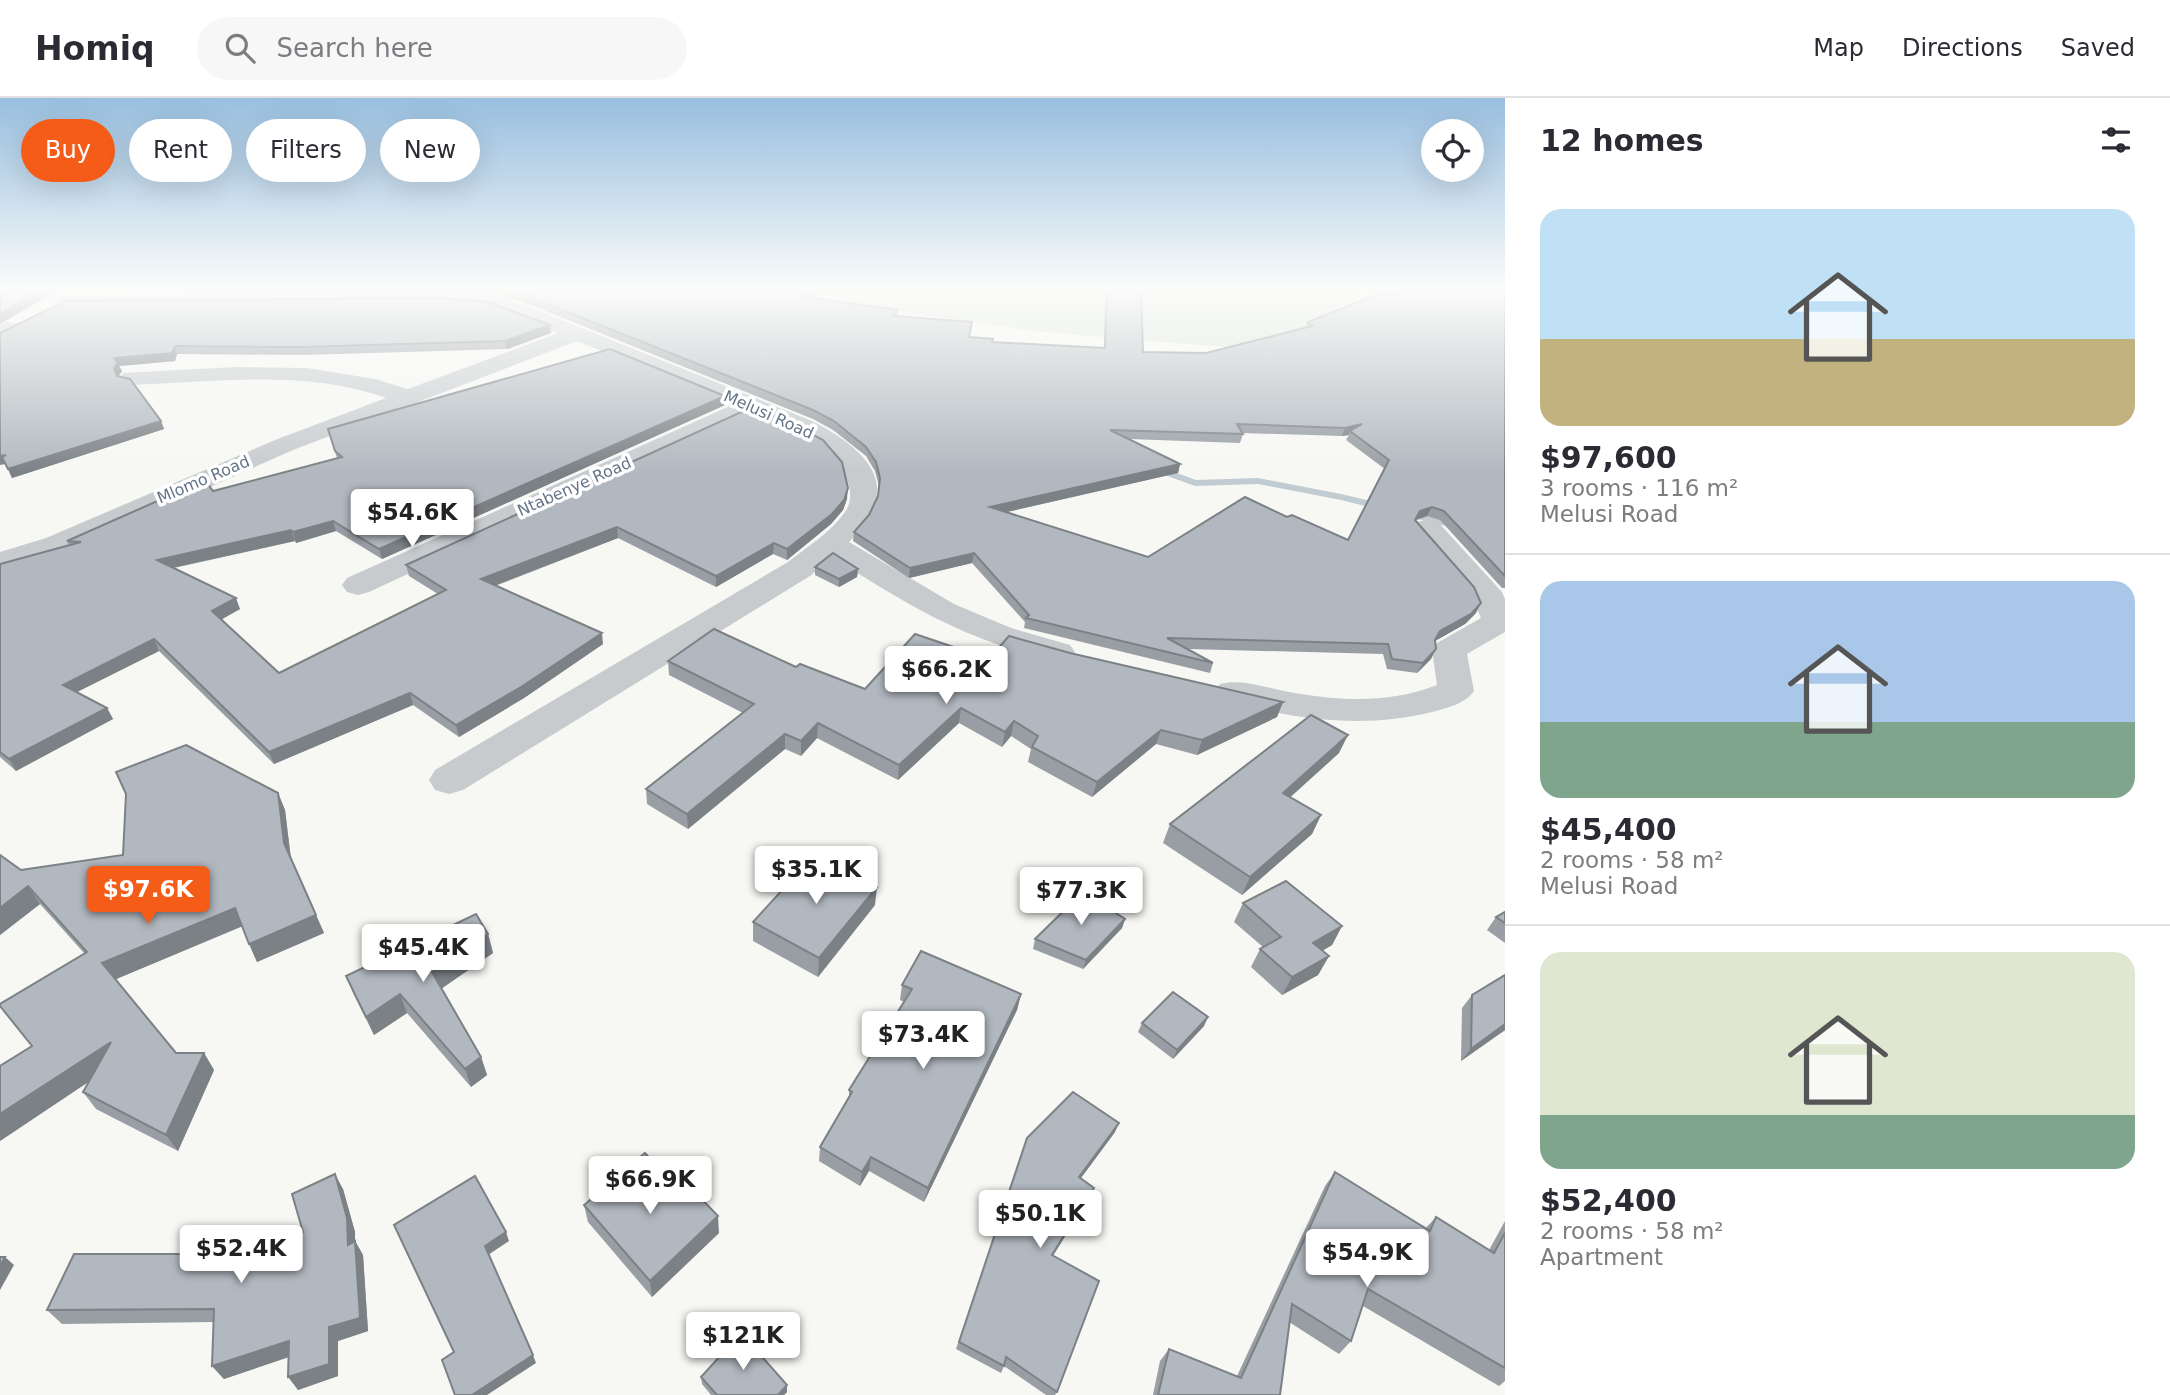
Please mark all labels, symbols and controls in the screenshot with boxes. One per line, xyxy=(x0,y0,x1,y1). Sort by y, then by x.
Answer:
search box xyxy=(197,17,687,80)
text: Homiq xyxy=(35,29,155,68)
icon: search xyxy=(221,29,259,67)
text: Search here xyxy=(277,33,433,63)
text: Map xyxy=(1813,34,1864,62)
text: Directions xyxy=(1902,34,2023,62)
text: Saved xyxy=(2061,34,2135,62)
chip: Buy xyxy=(21,119,115,182)
chip: Rent xyxy=(129,119,232,182)
chip: Filters xyxy=(246,119,366,182)
chip: New xyxy=(380,119,480,182)
map controls xyxy=(1421,119,1484,182)
button: locate xyxy=(1421,119,1484,182)
icon: filters xyxy=(2097,121,2135,159)
text: 12 homes xyxy=(1540,123,1704,158)
icon: home xyxy=(1775,254,1901,380)
street label: Melusi Road xyxy=(721,386,817,443)
text: $97,600 xyxy=(1540,440,1677,475)
street label: Mlomo Road xyxy=(154,451,252,507)
street label: Ntabenye Road xyxy=(514,453,634,520)
text: 3 rooms · 116 m² xyxy=(1540,475,1738,501)
pin: $54.6K xyxy=(355,490,469,549)
text: $54.6K xyxy=(367,499,457,525)
text: Melusi Road xyxy=(1540,501,1678,527)
icon: home xyxy=(1775,626,1901,752)
pin: $66.2K xyxy=(889,646,1003,706)
text: $66.2K xyxy=(901,656,991,682)
text: $45,400 xyxy=(1540,812,1677,847)
pin: $35.1K xyxy=(759,846,873,906)
text: 2 rooms · 58 m² xyxy=(1540,847,1724,873)
text: $35.1K xyxy=(771,856,861,882)
pin: $97.6K xyxy=(91,866,205,926)
pin: $77.3K xyxy=(1024,868,1138,927)
text: Melusi Road xyxy=(1540,873,1678,899)
text: $97.6K xyxy=(103,876,193,902)
text: $77.3K xyxy=(1036,877,1126,903)
pin: $45.4K xyxy=(366,924,480,984)
text: $45.4K xyxy=(378,934,468,960)
icon: home xyxy=(1775,997,1901,1123)
pin: $73.4K xyxy=(866,1012,980,1071)
text: $73.4K xyxy=(878,1021,968,1047)
pin: $66.9K xyxy=(593,1156,707,1216)
text: $66.9K xyxy=(605,1166,695,1192)
text: $52,400 xyxy=(1540,1183,1677,1218)
pin: $50.1K xyxy=(983,1190,1097,1250)
text: $50.1K xyxy=(995,1200,1085,1226)
text: 2 rooms · 58 m² xyxy=(1540,1218,1724,1244)
pin: $52.4K xyxy=(184,1226,298,1285)
pin: $54.9K xyxy=(1310,1230,1424,1289)
text: $52.4K xyxy=(196,1235,286,1261)
text: $54.9K xyxy=(1322,1239,1412,1265)
text: Apartment xyxy=(1540,1244,1663,1270)
pin: $121K xyxy=(694,1312,792,1372)
text: $121K xyxy=(702,1322,784,1348)

